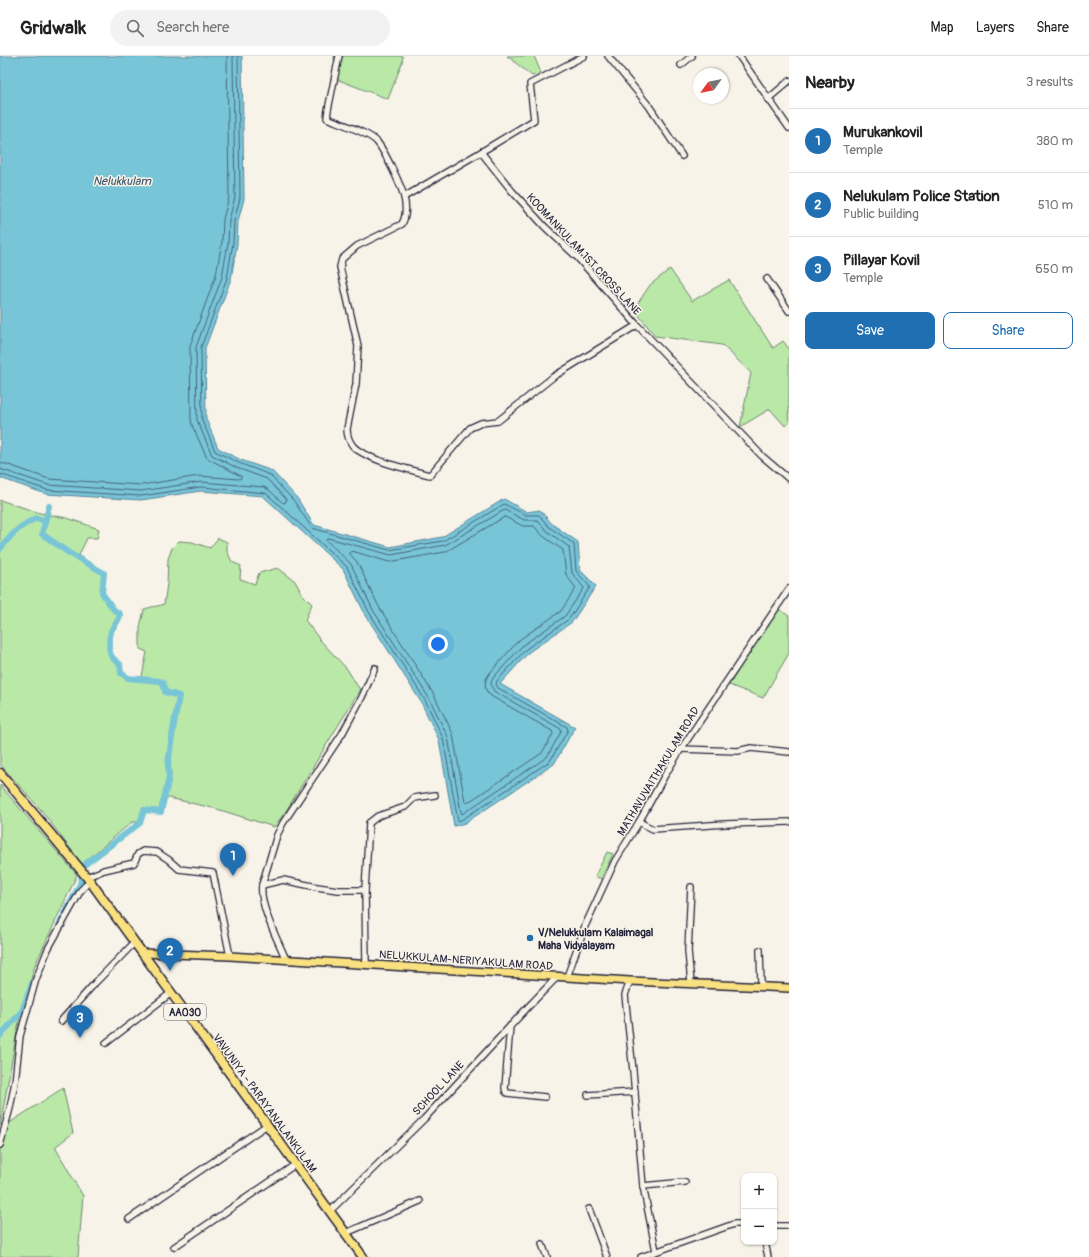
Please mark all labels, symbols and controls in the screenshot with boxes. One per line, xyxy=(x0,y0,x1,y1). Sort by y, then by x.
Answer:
search box xyxy=(110,10,390,46)
text: Gridwalk xyxy=(20,16,86,40)
icon: search xyxy=(124,17,146,39)
text: Search here xyxy=(156,18,229,37)
text: Map xyxy=(931,19,954,36)
text: Layers xyxy=(976,19,1014,36)
text: Share xyxy=(1036,19,1069,36)
north arrow xyxy=(693,68,729,104)
text: Nearby xyxy=(805,72,854,93)
text: 3 results xyxy=(1026,74,1073,90)
text: Murukankovil xyxy=(843,123,923,142)
text: 1 xyxy=(815,133,821,149)
text: 380 m xyxy=(1036,133,1073,149)
text: Temple xyxy=(843,142,883,158)
water label: Nelukkulam xyxy=(93,174,152,189)
text: Nelukulam Police Station xyxy=(843,187,1000,206)
street label: KOOMANKULAM 1ST CROSS LANE xyxy=(524,191,644,318)
text: 2 xyxy=(814,197,822,213)
text: 510 m xyxy=(1038,197,1073,213)
text: Public building xyxy=(843,206,919,222)
text: Pillayar Kovil xyxy=(843,251,920,270)
text: 3 xyxy=(814,261,822,277)
text: 650 m xyxy=(1035,261,1073,277)
text: Temple xyxy=(843,270,883,286)
button: Save xyxy=(805,312,935,349)
button: Share xyxy=(943,312,1073,349)
your location xyxy=(428,634,448,654)
street label: MATHAVUVAITHAKULAM ROAD xyxy=(615,704,702,838)
pin: 1 xyxy=(220,843,246,876)
place label: V/Nelukkulam Kalaimagal Maha Vidyalayam xyxy=(538,926,654,952)
marker: V/Nelukkulam Kalaimagal Maha Vidyalayam xyxy=(525,933,535,943)
pin: 2 xyxy=(157,938,183,971)
street label: NELUKKULAM-NERIYAKULAM ROAD xyxy=(379,948,553,973)
road number: AA030 xyxy=(164,1004,206,1020)
pin: 3 xyxy=(67,1005,93,1038)
street label: VAVUNIYA - PARAYANALANKULAM xyxy=(210,1031,319,1175)
street label: SCHOOL LANE xyxy=(410,1058,467,1118)
map controls xyxy=(741,1173,777,1245)
button: + xyxy=(741,1173,777,1209)
button: − xyxy=(741,1209,777,1245)

